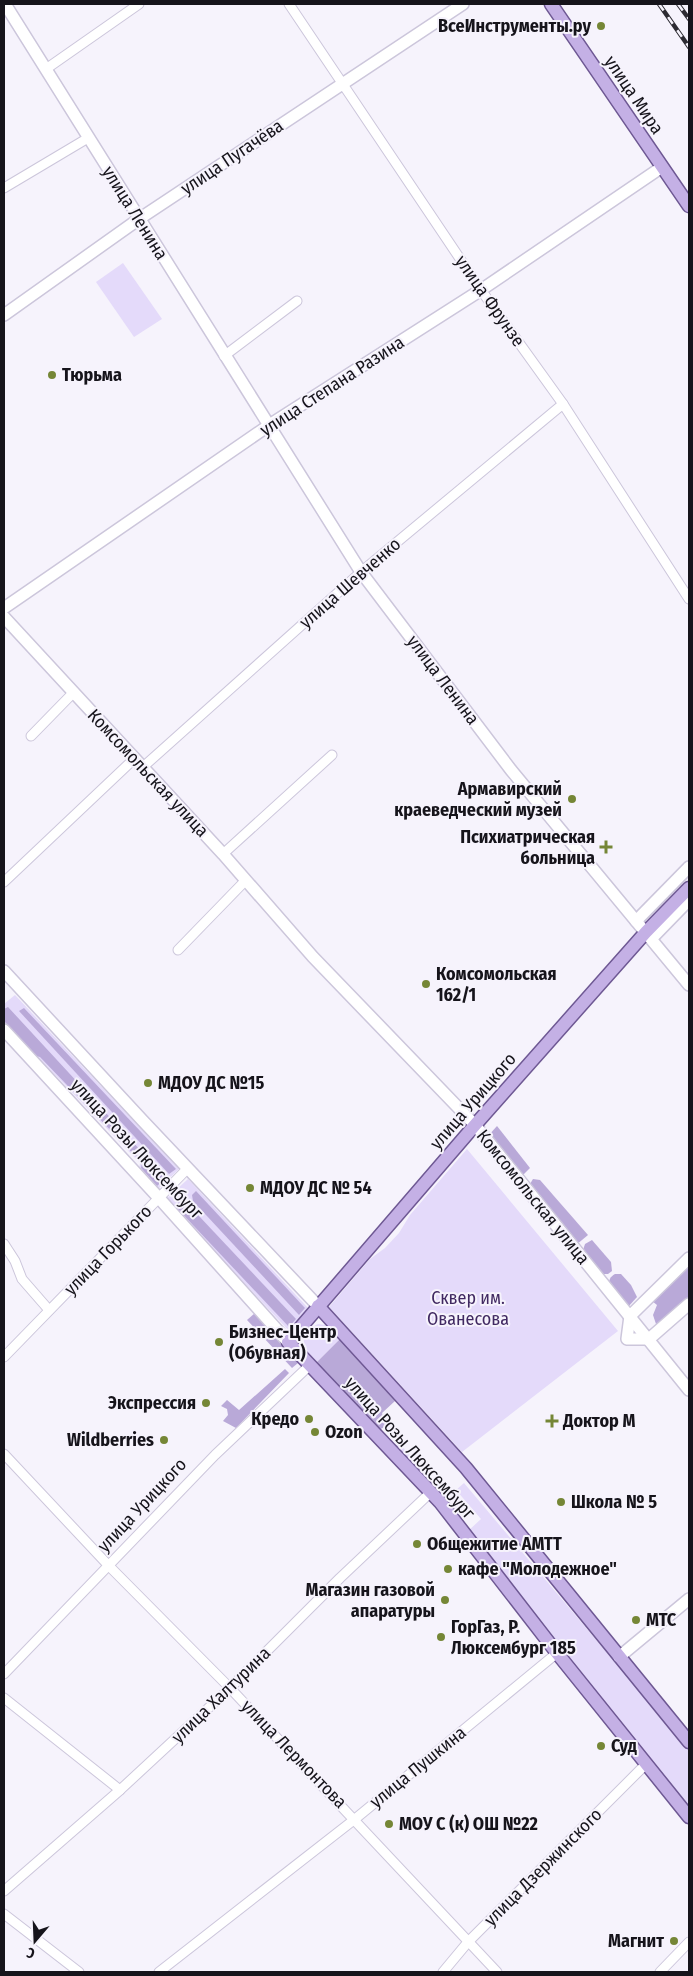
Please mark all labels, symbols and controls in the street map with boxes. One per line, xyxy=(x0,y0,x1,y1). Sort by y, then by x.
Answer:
place label: ВсеИнструменты.ру xyxy=(438,15,591,37)
marker: ВсеИнструменты.ру xyxy=(595,20,607,32)
street label: улица Мира xyxy=(600,52,668,139)
street label: улица Пугачёва xyxy=(177,115,288,199)
street label: улица Ленина xyxy=(97,162,173,264)
street label: улица Фрунзе xyxy=(450,251,530,351)
street label: улица Степана Разина xyxy=(256,331,408,441)
place label: Тюрьма xyxy=(62,364,122,386)
marker: Тюрьма xyxy=(46,369,58,381)
street label: улица Шевченко xyxy=(295,533,405,633)
street label: улица Ленина xyxy=(402,631,484,729)
street label: Комсомольская улица xyxy=(83,704,213,842)
place label: Армавирский краеведческий музей xyxy=(394,778,562,821)
marker: Армавирский краеведческий музей xyxy=(566,793,578,805)
place label: Психиатрическая больница xyxy=(460,826,595,869)
marker: Психиатрическая больница xyxy=(599,840,613,854)
place label: Комсомольская 162/1 xyxy=(436,963,557,1006)
marker: Комсомольская 162/1 xyxy=(420,978,432,990)
street label: улица Урицкого xyxy=(425,1048,521,1154)
place label: МДОУ ДС №15 xyxy=(158,1072,264,1094)
street label: улица Розы Люксембург xyxy=(66,1074,208,1224)
marker: МДОУ ДС №15 xyxy=(142,1077,154,1089)
street label: Комсомольская улица xyxy=(472,1125,594,1269)
place label: МДОУ ДС № 54 xyxy=(260,1177,372,1199)
marker: МДОУ ДС № 54 xyxy=(244,1182,256,1194)
street label: улица Горького xyxy=(59,1200,157,1300)
park label: Сквер им. Ованесова xyxy=(427,1287,509,1330)
place label: Бизнес-Центр (Обувная) xyxy=(229,1321,337,1364)
marker: Бизнес-Центр (Обувная) xyxy=(213,1336,225,1348)
street label: улица Розы Люксембург xyxy=(340,1372,480,1524)
place label: Экспрессия xyxy=(108,1392,196,1414)
marker: Экспрессия xyxy=(200,1397,212,1409)
place label: Кредо xyxy=(251,1408,299,1430)
place label: Доктор М xyxy=(562,1410,636,1432)
marker: Кредо xyxy=(303,1413,315,1425)
marker: Доктор М xyxy=(545,1414,559,1428)
place label: Ozon xyxy=(325,1421,363,1443)
marker: Ozon xyxy=(309,1426,321,1438)
place label: Wildberries xyxy=(67,1429,154,1451)
marker: Wildberries xyxy=(158,1434,170,1446)
street label: улица Урицкого xyxy=(93,1453,191,1557)
place label: Школа № 5 xyxy=(571,1491,657,1513)
marker: Школа № 5 xyxy=(555,1496,567,1508)
place label: Общежитие АМТТ xyxy=(427,1533,562,1555)
marker: Общежитие АМТТ xyxy=(411,1538,423,1550)
place label: кафе "Молодежное" xyxy=(458,1558,617,1580)
marker: кафе "Молодежное" xyxy=(442,1563,454,1575)
place label: Магазин газовой апаратуры xyxy=(305,1579,435,1622)
marker: Магазин газовой апаратуры xyxy=(439,1594,451,1606)
place label: МТС xyxy=(646,1609,677,1631)
marker: МТС xyxy=(630,1614,642,1626)
place label: ГорГаз, Р. Люксембург 185 xyxy=(451,1616,576,1659)
marker: ГорГаз, Р. Люксембург 185 xyxy=(435,1631,447,1643)
street label: улица Халтурина xyxy=(167,1642,275,1748)
street label: улица Лермонтова xyxy=(237,1695,351,1813)
street label: улица Пушкина xyxy=(365,1721,471,1813)
place label: Суд xyxy=(611,1735,637,1757)
marker: Суд xyxy=(595,1740,607,1752)
street label: улица Дзержинского xyxy=(479,1803,607,1931)
place label: МОУ С (к) ОШ №22 xyxy=(399,1813,538,1835)
marker: МОУ С (к) ОШ №22 xyxy=(383,1818,395,1830)
north arrow xyxy=(10,1916,60,1966)
place label: Магнит xyxy=(608,1930,664,1952)
marker: Магнит xyxy=(668,1935,680,1947)
text: С xyxy=(24,1943,37,1962)

